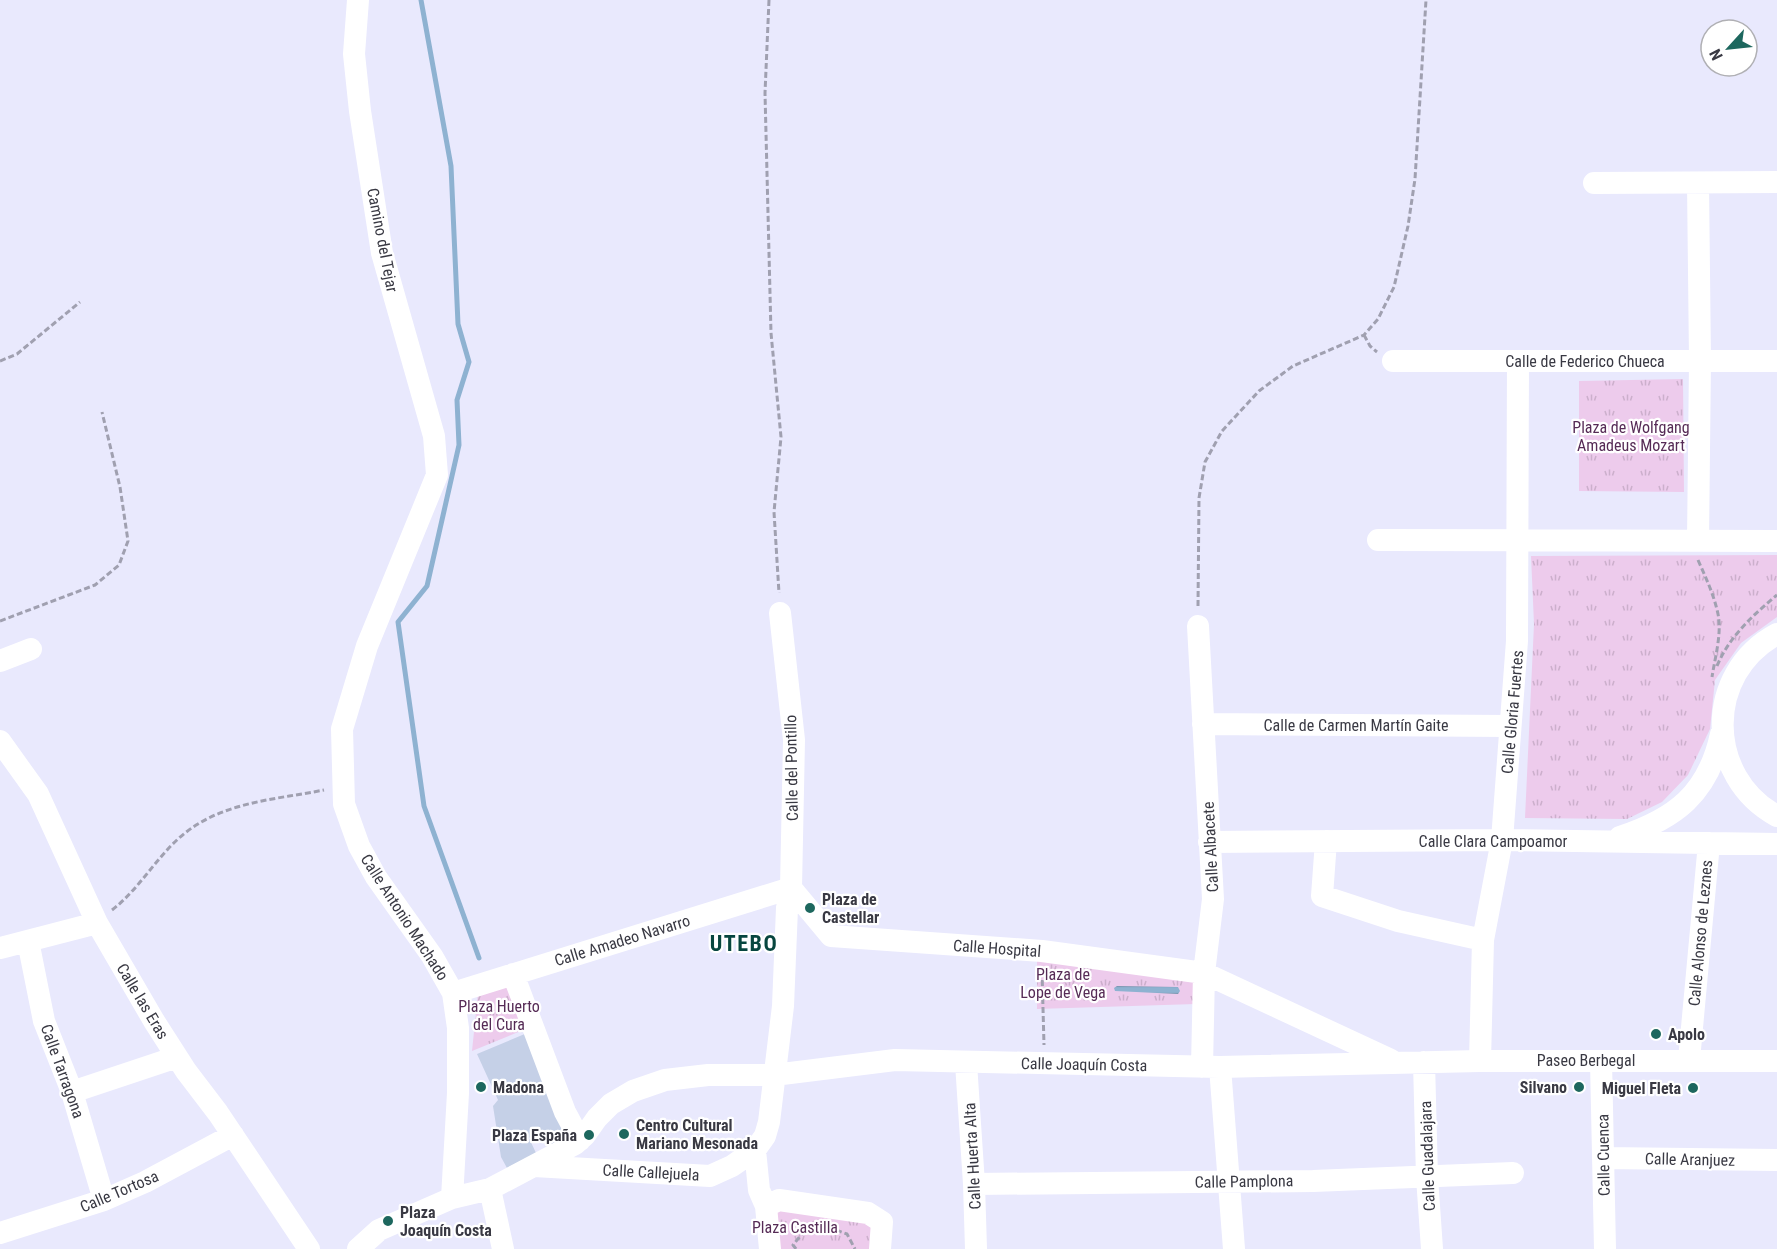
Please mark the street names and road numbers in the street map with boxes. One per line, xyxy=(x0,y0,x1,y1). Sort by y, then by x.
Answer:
street label: Camino del Tejar xyxy=(363,186,402,294)
street label: Calle de Federico Chueca xyxy=(1505,352,1665,371)
street label: Calle Gloria Fuertes xyxy=(1498,650,1527,775)
street label: Calle del Pontillo xyxy=(781,715,802,821)
street label: Calle de Carmen Martín Gaite xyxy=(1264,716,1448,735)
street label: Calle Albacete xyxy=(1199,801,1222,893)
street label: Calle Clara Campoamor xyxy=(1419,832,1568,851)
street label: Calle Antonio Machado xyxy=(357,851,452,984)
street label: Calle Alonso de Leznes xyxy=(1685,859,1716,1007)
street label: Calle Amadeo Navarro xyxy=(552,911,692,970)
street label: Calle Hospital xyxy=(952,936,1042,961)
street label: Calle las Eras xyxy=(113,960,173,1043)
street label: Calle Tarragona xyxy=(37,1022,88,1121)
street label: Paseo Berbegal xyxy=(1537,1051,1635,1070)
street label: Calle Joaquín Costa xyxy=(1021,1054,1147,1075)
street label: Calle Guadalajara xyxy=(1416,1100,1439,1212)
street label: Calle Huerta Alta xyxy=(960,1102,985,1210)
street label: Calle Cuenca xyxy=(1593,1114,1614,1196)
street label: Calle Aranjuez xyxy=(1645,1149,1735,1170)
street label: Calle Callejuela xyxy=(602,1160,700,1185)
street label: Calle Tortosa xyxy=(77,1166,161,1216)
street label: Calle Pamplona xyxy=(1194,1171,1294,1192)

